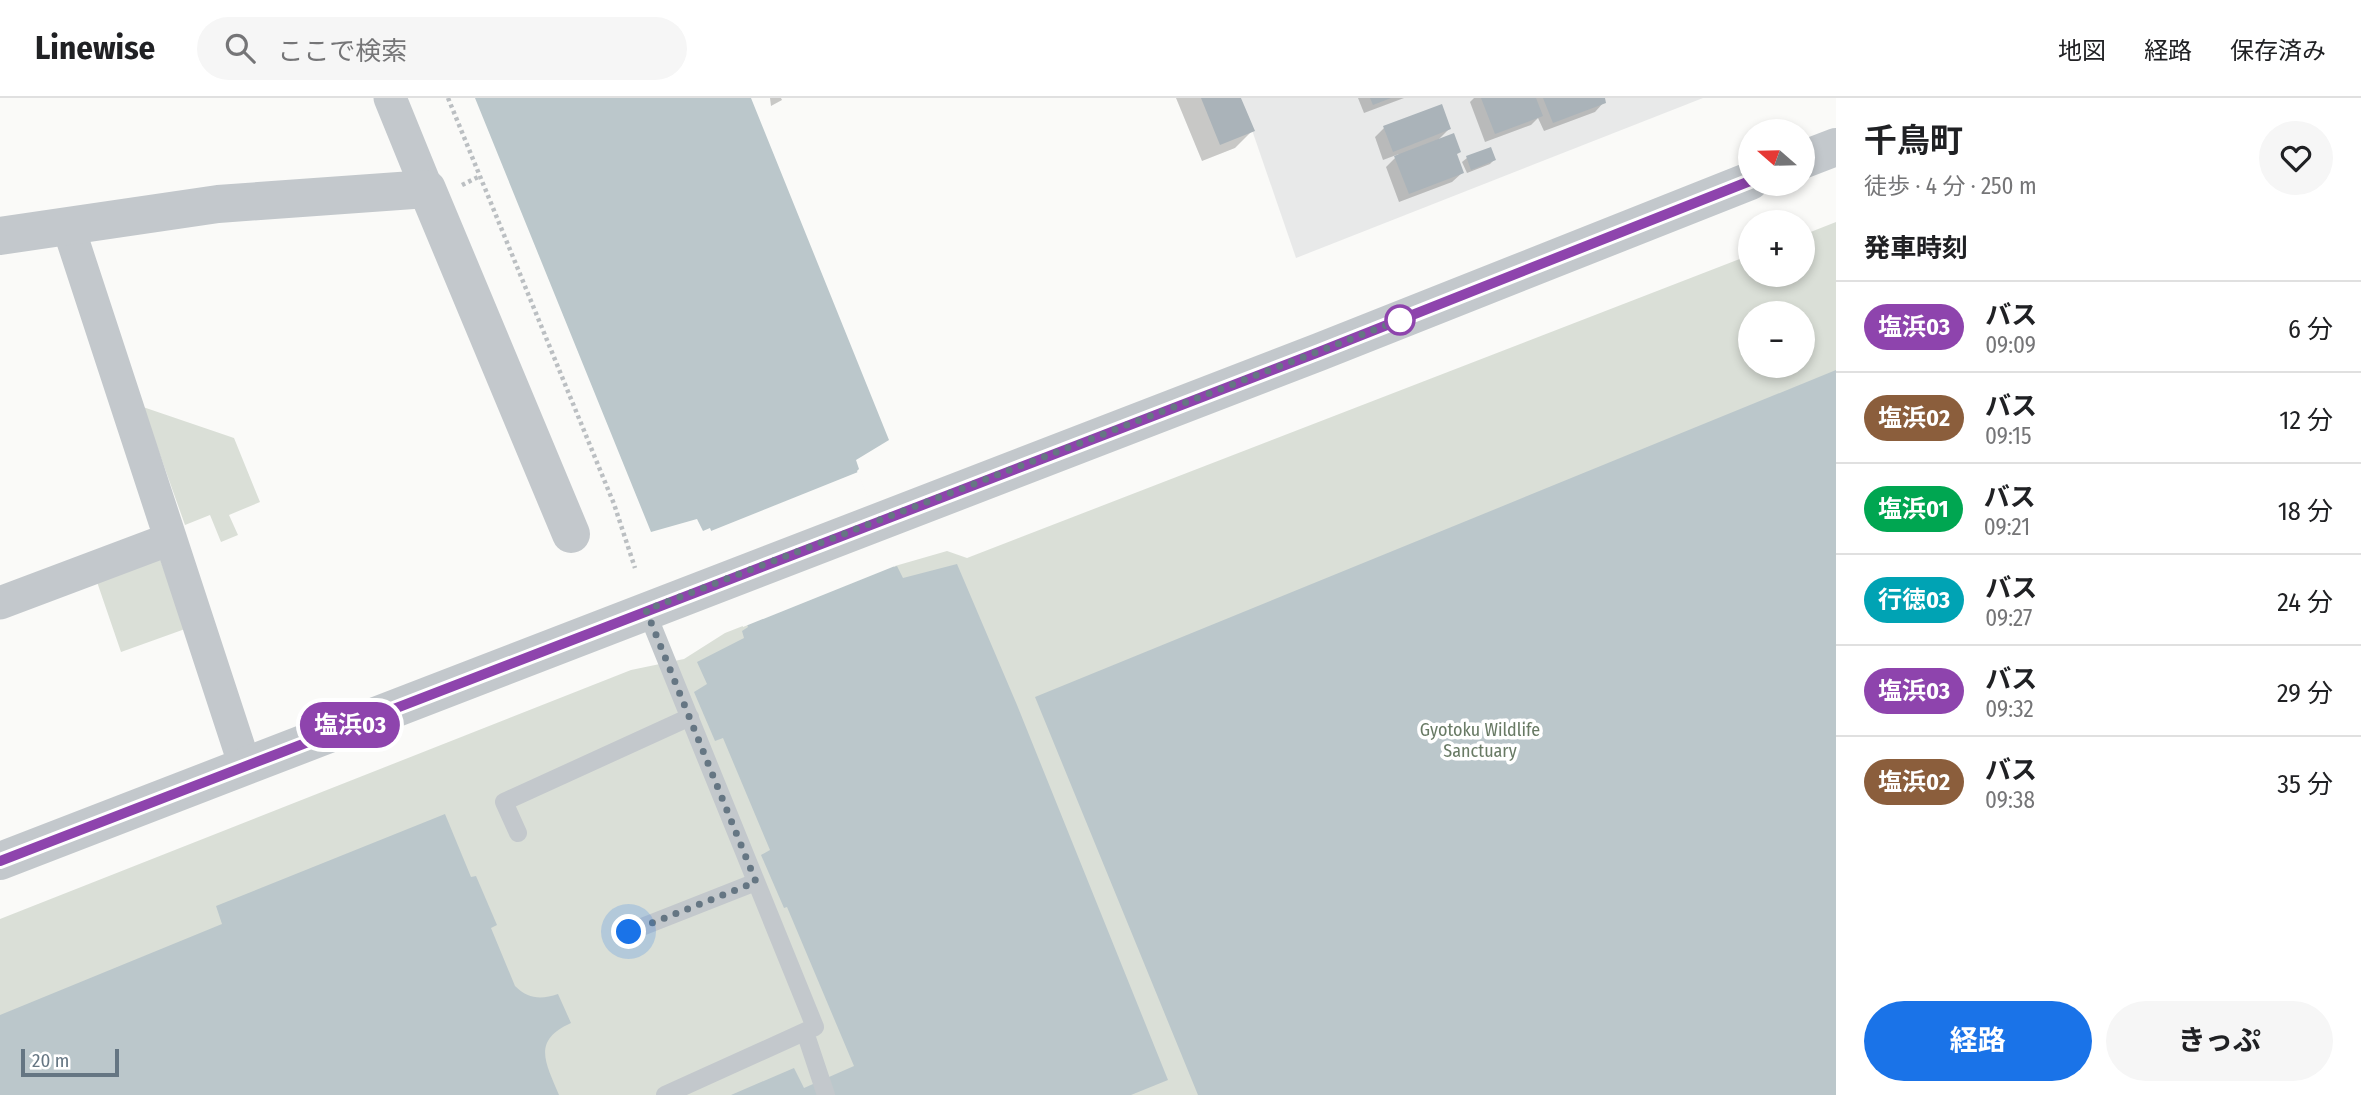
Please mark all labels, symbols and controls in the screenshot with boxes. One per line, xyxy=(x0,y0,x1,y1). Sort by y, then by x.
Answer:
search box xyxy=(197,17,687,80)
text: Linewise xyxy=(35,28,155,68)
icon: search xyxy=(221,29,259,67)
text: ここで検索 xyxy=(277,36,407,67)
text: 地図 xyxy=(2058,37,2106,65)
text: 経路 xyxy=(2144,37,2192,65)
text: 保存済み xyxy=(2230,37,2326,65)
north arrow xyxy=(1738,119,1815,196)
map controls xyxy=(1738,119,1815,378)
text: 千鳥町 xyxy=(1864,121,1963,161)
button: heart xyxy=(2259,121,2333,195)
text: 徒歩 · 4 分 · 250 m xyxy=(1864,172,2037,200)
button: + xyxy=(1738,210,1815,287)
text: 発車時刻 xyxy=(1864,233,1968,264)
text: バス xyxy=(1985,300,2037,331)
button: − xyxy=(1738,301,1815,378)
unlabelled marker xyxy=(1385,305,1415,335)
text: 塩浜03 xyxy=(1878,313,1950,341)
text: 6 分 xyxy=(2288,314,2333,345)
text: 09:09 xyxy=(1985,331,2036,359)
text: バス xyxy=(1985,391,2037,422)
text: 塩浜02 xyxy=(1878,404,1950,432)
text: 12 分 xyxy=(2279,405,2333,436)
text: 09:15 xyxy=(1985,422,2031,450)
text: バス xyxy=(1984,482,2036,513)
text: 塩浜01 xyxy=(1878,495,1949,523)
text: 18 分 xyxy=(2278,496,2333,527)
text: 09:21 xyxy=(1984,513,2030,541)
text: バス xyxy=(1985,573,2037,604)
text: 行徳03 xyxy=(1878,586,1950,614)
text: 24 分 xyxy=(2277,587,2333,618)
text: 09:27 xyxy=(1985,604,2032,632)
text: バス xyxy=(1985,664,2037,695)
text: 塩浜03 xyxy=(1878,677,1950,705)
text: 29 分 xyxy=(2277,678,2333,709)
text: 09:32 xyxy=(1985,695,2034,723)
line badge: 塩浜03 xyxy=(301,702,399,748)
text: 塩浜03 xyxy=(314,711,386,739)
park label: Gyotoku Wildlife Sanctuary xyxy=(1420,719,1540,762)
text: バス xyxy=(1985,755,2037,786)
text: 塩浜02 xyxy=(1878,768,1950,796)
text: 35 分 xyxy=(2277,769,2333,800)
text: 09:38 xyxy=(1985,786,2035,814)
your location xyxy=(611,914,646,949)
button: 経路 xyxy=(1864,1001,2092,1081)
button: きっぷ xyxy=(2106,1001,2333,1081)
scale bar xyxy=(21,1046,119,1078)
text: 20 m xyxy=(32,1049,69,1072)

